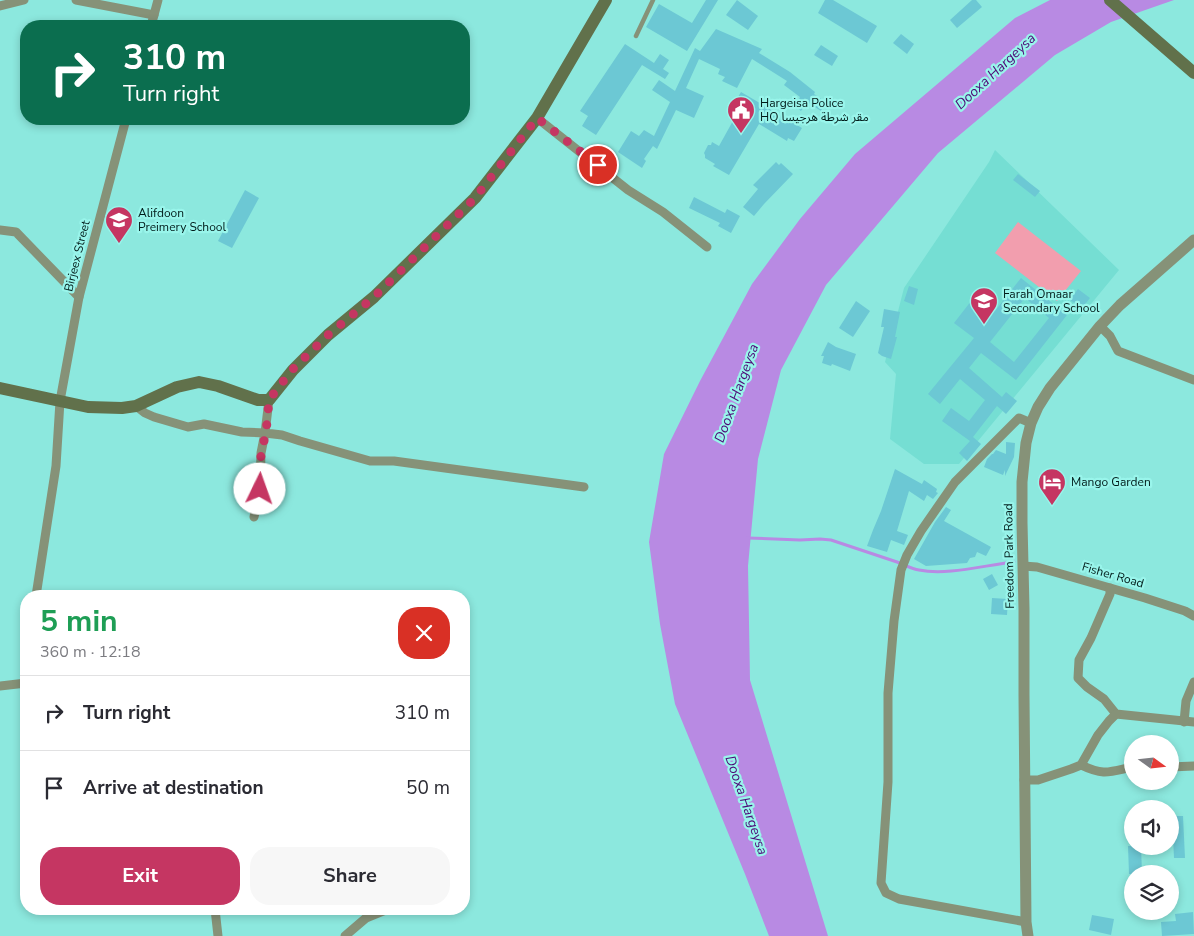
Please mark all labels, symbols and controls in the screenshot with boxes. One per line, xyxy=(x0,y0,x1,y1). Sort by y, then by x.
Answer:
water label: Dooxa Hargeysa xyxy=(951,29,1040,114)
text: 310 m xyxy=(123,34,226,81)
icon: right xyxy=(40,40,105,105)
text: Turn right xyxy=(123,79,219,109)
public building icon: Hargeisa Police HQ مقر شرطة هرجيسا xyxy=(726,95,756,134)
place label: Hargeisa Police HQ مقر شرطة هرجيسا xyxy=(760,95,869,125)
pin xyxy=(577,144,619,186)
icon: arrive xyxy=(584,151,612,179)
school or university icon: Alifdoon Preimery School xyxy=(104,205,134,244)
place label: Alifdoon Preimery School xyxy=(138,205,227,235)
street label: Birjeex Street xyxy=(60,218,94,293)
school or university icon: Farah Omaar Secondary School xyxy=(969,286,999,325)
place label: Farah Omaar Secondary School xyxy=(1003,286,1100,316)
water label: Dooxa Hargeysa xyxy=(710,341,763,445)
position arrow xyxy=(233,462,285,514)
hotel icon: Mango Garden xyxy=(1037,467,1067,506)
place label: Mango Garden xyxy=(1071,474,1151,490)
street label: Freedom Park Road xyxy=(1000,503,1018,609)
street label: Fisher Road xyxy=(1080,559,1146,591)
text: 5 min xyxy=(40,601,118,642)
button: close xyxy=(398,607,450,659)
text: 360 m · 12:18 xyxy=(40,641,141,663)
icon: right xyxy=(40,699,68,727)
text: Turn right xyxy=(83,700,170,726)
text: 310 m xyxy=(395,700,450,726)
north arrow xyxy=(1124,735,1179,790)
map controls xyxy=(1124,735,1179,920)
water label: Dooxa Hargeysa xyxy=(721,753,772,857)
icon: arrive xyxy=(40,774,68,802)
text: Arrive at destination xyxy=(83,775,264,801)
text: 50 m xyxy=(406,775,450,801)
button: sound xyxy=(1124,800,1179,855)
button: Exit xyxy=(40,847,240,905)
button: Share xyxy=(250,847,450,905)
button: layers xyxy=(1124,865,1179,920)

